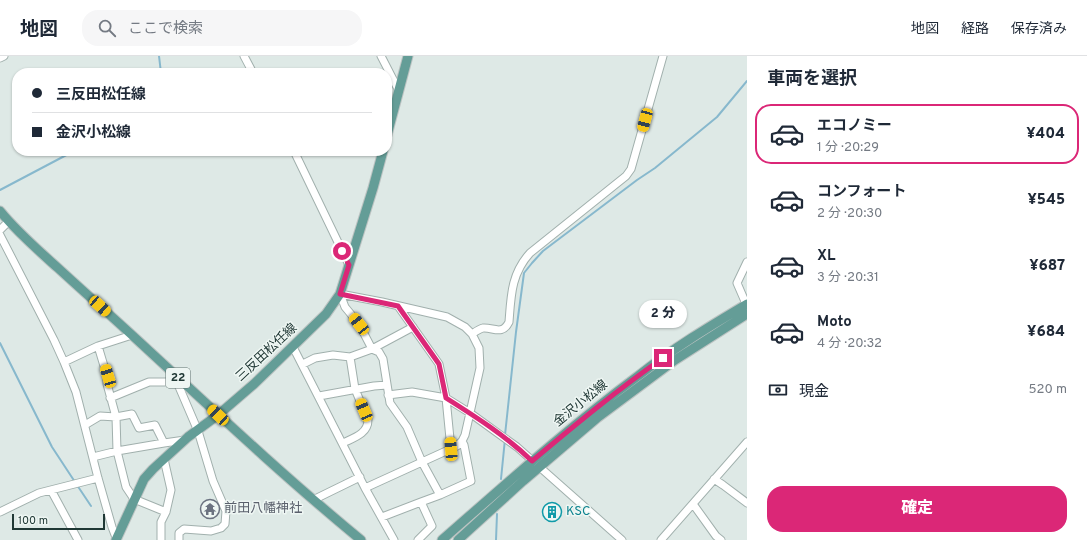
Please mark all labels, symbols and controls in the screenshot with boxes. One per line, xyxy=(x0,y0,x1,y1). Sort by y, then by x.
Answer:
search box xyxy=(82,10,362,46)
icon: search xyxy=(96,17,118,39)
text: 地図 xyxy=(20,18,58,42)
text: ここで検索 xyxy=(128,20,203,39)
text: 地図 xyxy=(911,21,939,38)
text: 経路 xyxy=(961,21,989,38)
text: 保存済み xyxy=(1011,21,1067,38)
text: 車両を選択 xyxy=(767,68,857,91)
text: 三反田松任線 xyxy=(56,86,146,105)
car xyxy=(636,107,654,133)
icon: car xyxy=(769,116,805,152)
text: エコノミー xyxy=(817,117,892,136)
text: 金沢小松線 xyxy=(56,124,131,143)
text: ¥404 xyxy=(1026,125,1065,144)
text: 1 分 · 20:29 xyxy=(817,140,879,156)
icon: car xyxy=(769,182,805,218)
text: コンフォート xyxy=(817,183,907,202)
text: ¥545 xyxy=(1027,191,1065,210)
text: 2 分 · 20:30 xyxy=(817,206,882,222)
route start xyxy=(333,242,351,260)
text: XL xyxy=(817,247,835,266)
icon: car xyxy=(769,248,805,284)
text: ¥687 xyxy=(1029,257,1065,276)
text: 3 分 · 20:31 xyxy=(817,270,879,286)
car xyxy=(87,294,113,318)
callout: 2 分 xyxy=(639,300,687,328)
text: 2 分 xyxy=(651,306,675,322)
car xyxy=(347,311,371,337)
text: Moto xyxy=(817,313,852,332)
icon: car xyxy=(769,314,805,350)
street label: 三反田松任線 xyxy=(232,320,301,385)
text: ¥684 xyxy=(1027,323,1065,342)
text: 4 分 · 20:32 xyxy=(817,336,882,352)
route end xyxy=(654,349,672,367)
car xyxy=(99,363,117,389)
road number: 22 xyxy=(166,368,190,388)
street label: 金沢小松線 xyxy=(550,377,611,431)
icon: cash xyxy=(767,379,789,401)
text: 520 m xyxy=(1029,382,1067,398)
text: 現金 xyxy=(799,383,829,402)
car xyxy=(354,397,374,423)
car xyxy=(205,402,231,428)
car xyxy=(444,437,458,461)
button: 確定 xyxy=(767,486,1067,532)
temple icon: 前田八幡神社 xyxy=(199,498,221,520)
place label: 前田八幡神社 xyxy=(224,500,302,517)
building icon: KSC xyxy=(541,501,563,523)
place label: KSC xyxy=(566,504,590,520)
scale bar xyxy=(12,512,105,531)
text: 100 m xyxy=(18,514,48,528)

